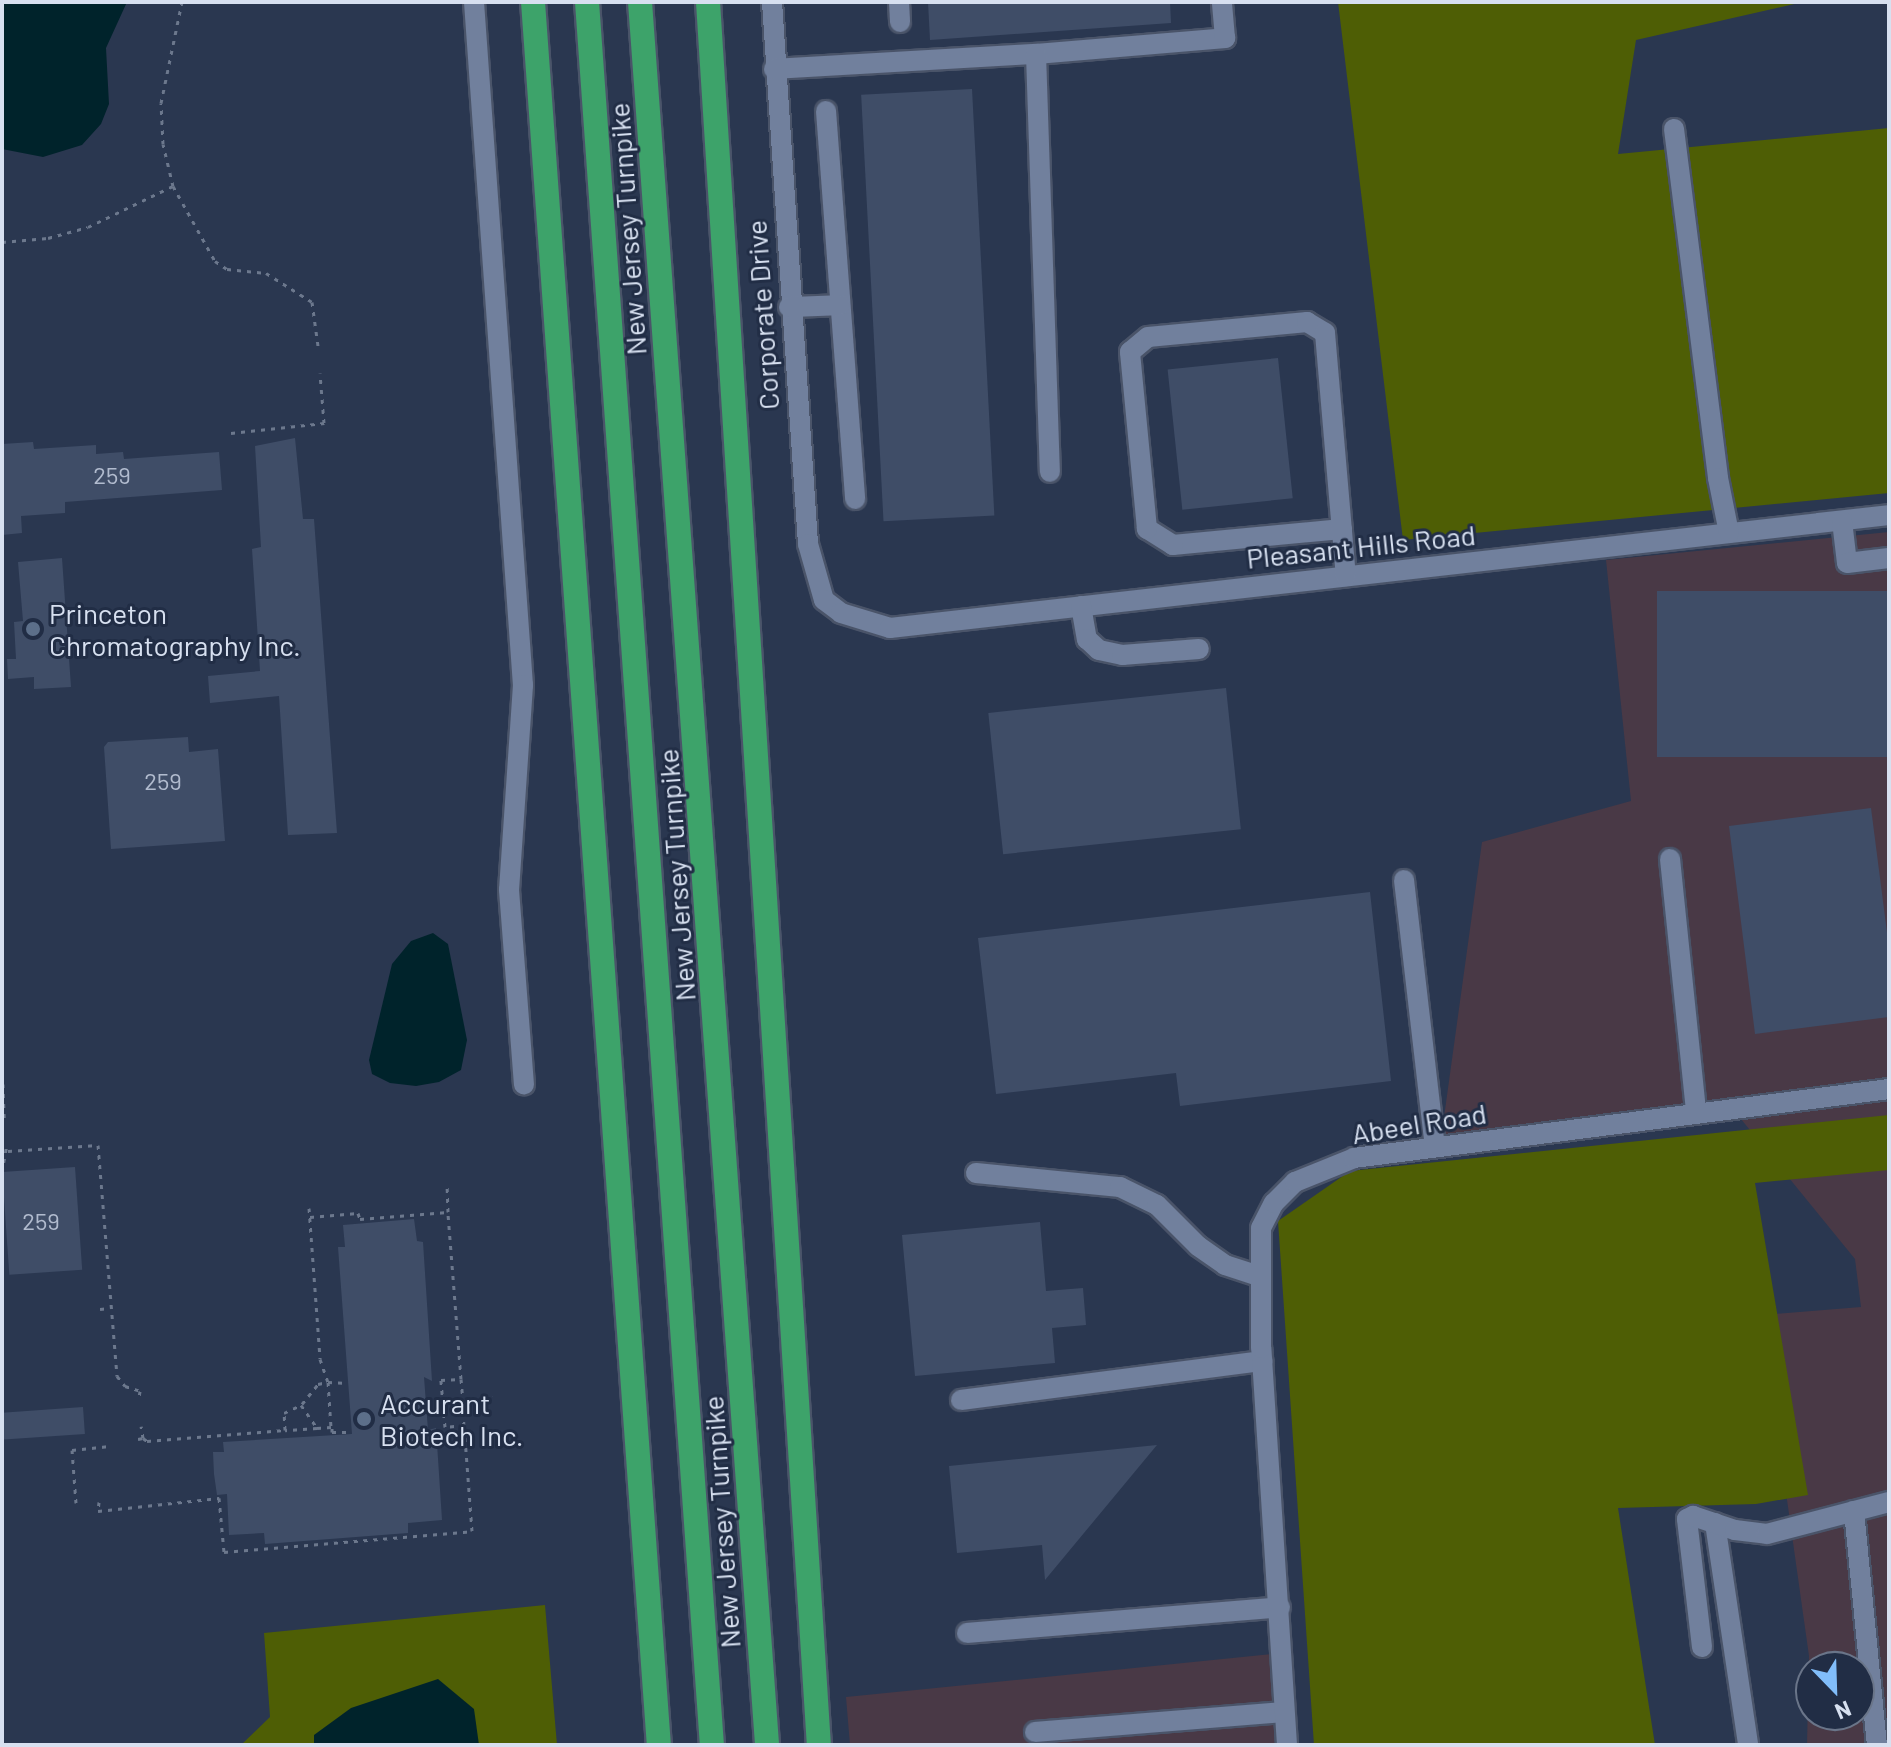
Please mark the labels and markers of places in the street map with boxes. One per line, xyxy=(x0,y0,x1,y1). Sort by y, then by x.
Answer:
place label: Princeton Chromatography Inc. xyxy=(49,596,301,662)
marker: Princeton Chromatography Inc. xyxy=(24,620,42,638)
place label: Accurant Biotech Inc. xyxy=(380,1386,523,1452)
marker: Accurant Biotech Inc. xyxy=(355,1410,373,1428)

